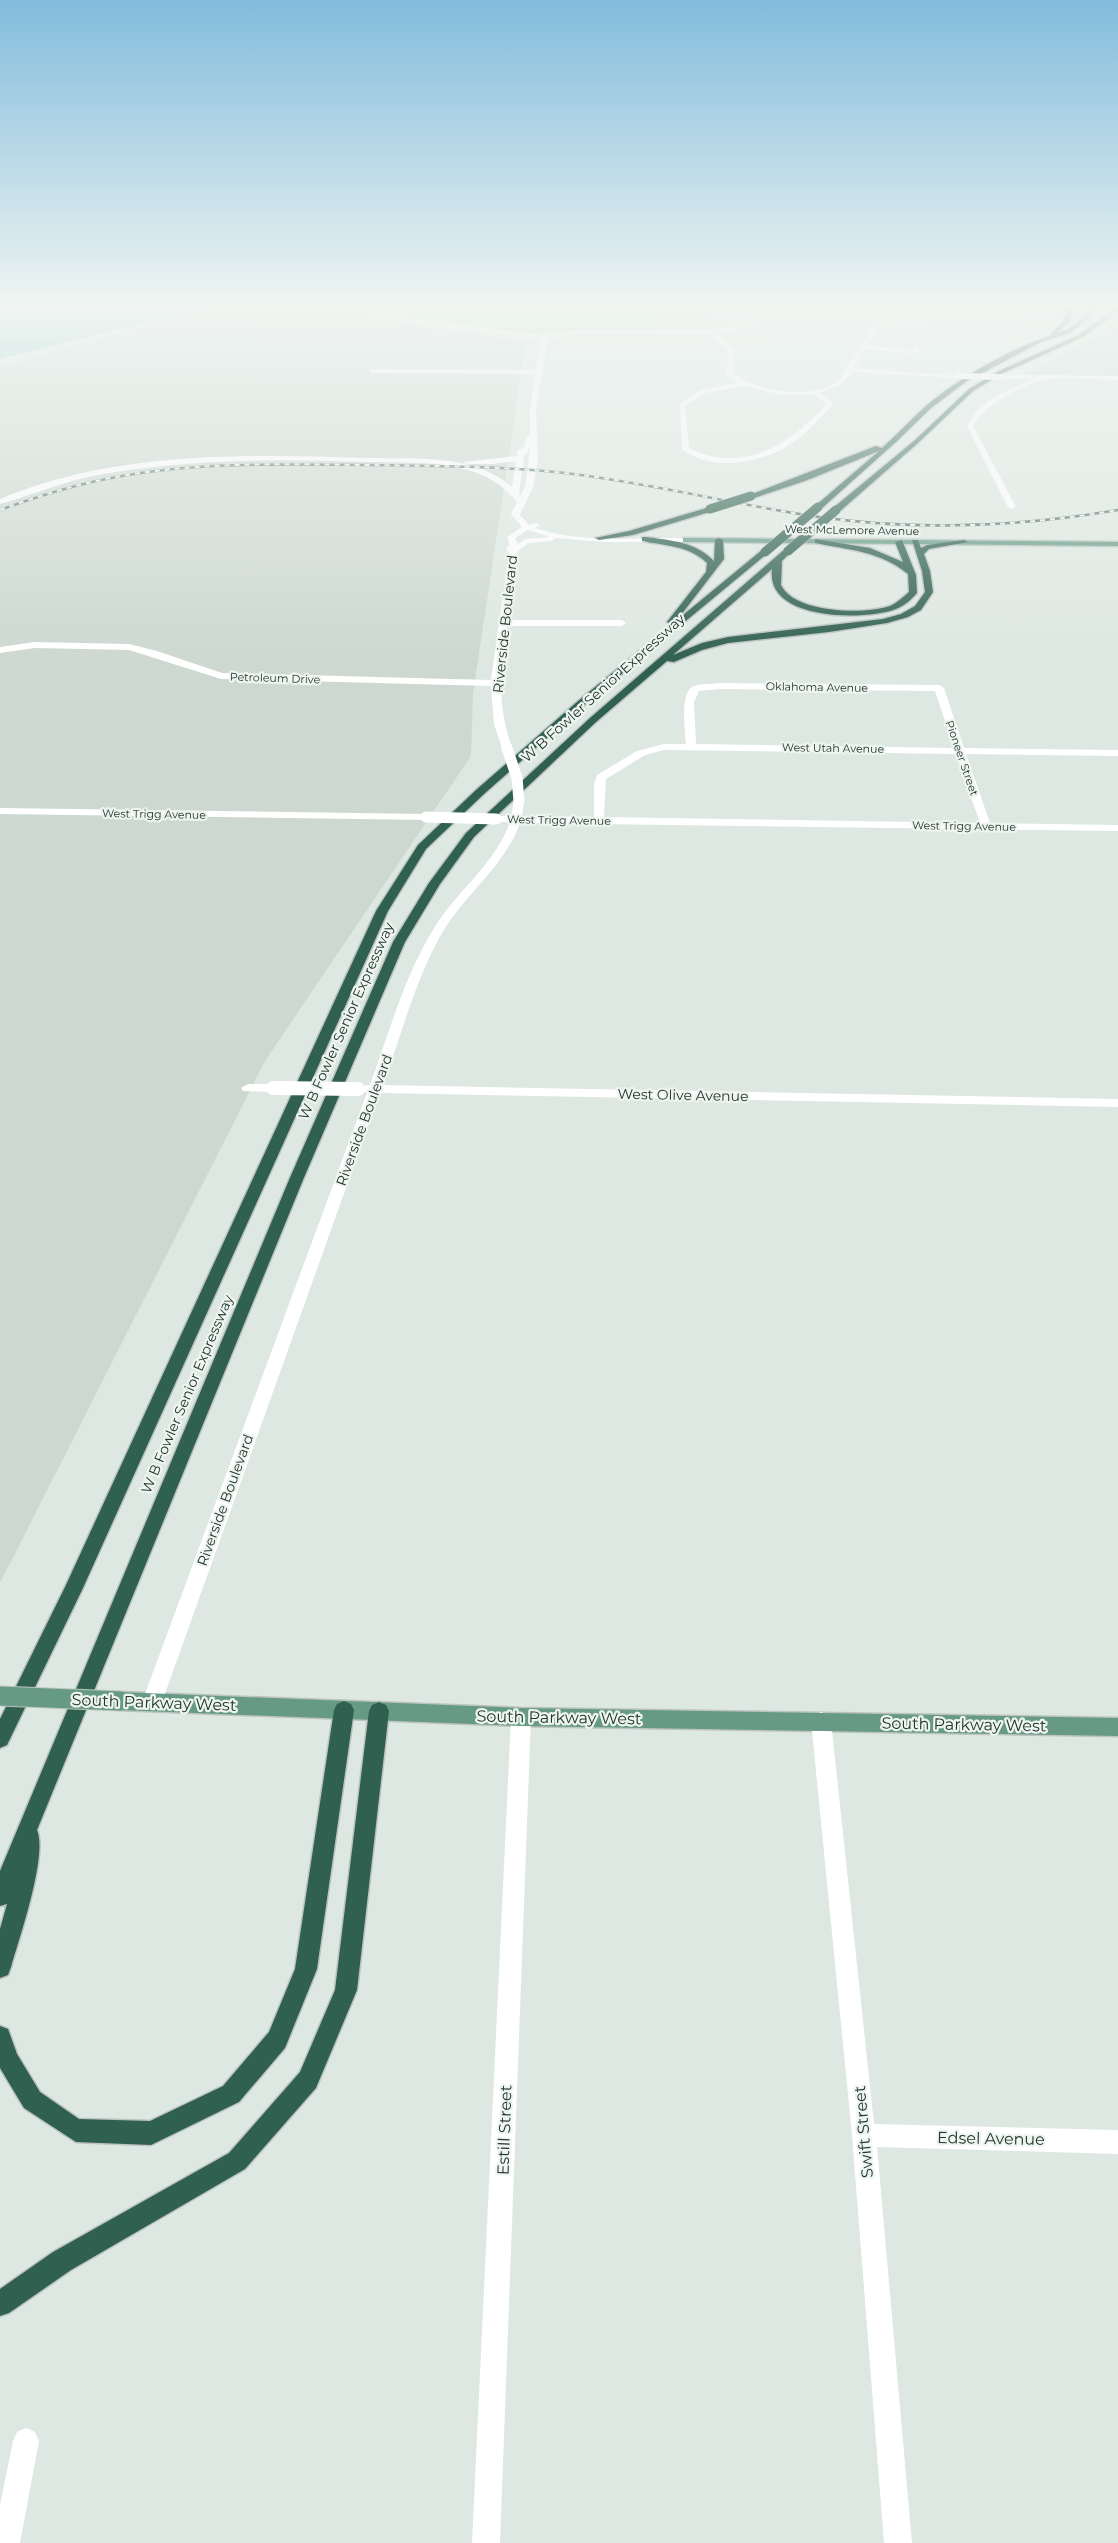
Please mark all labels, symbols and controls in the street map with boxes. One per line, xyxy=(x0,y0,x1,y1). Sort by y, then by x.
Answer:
street label: West McLemore Avenue xyxy=(785,522,920,538)
street label: Riverside Boulevard xyxy=(489,554,521,694)
street label: W B Fowler Senior Expressway xyxy=(517,609,689,766)
street label: Petroleum Drive xyxy=(230,669,321,687)
street label: Oklahoma Avenue xyxy=(766,679,869,695)
street label: Pioneer Street xyxy=(943,718,982,798)
street label: West Utah Avenue xyxy=(782,740,885,756)
street label: West Trigg Avenue xyxy=(102,806,206,822)
street label: West Trigg Avenue xyxy=(507,812,611,828)
street label: West Trigg Avenue xyxy=(912,818,1016,834)
street label: W B Fowler Senior Expressway xyxy=(294,919,398,1122)
street label: Riverside Boulevard xyxy=(332,1052,396,1188)
street label: West Olive Avenue xyxy=(617,1085,749,1105)
street label: W B Fowler Senior Expressway xyxy=(137,1292,237,1496)
street label: Riverside Boulevard xyxy=(193,1432,257,1568)
street label: South Parkway West xyxy=(71,1690,237,1715)
street label: South Parkway West xyxy=(476,1707,642,1728)
street label: South Parkway West xyxy=(881,1714,1047,1735)
street label: Estill Street xyxy=(493,2084,516,2176)
street label: Swift Street xyxy=(850,2085,877,2179)
street label: Edsel Avenue xyxy=(937,2128,1045,2149)

